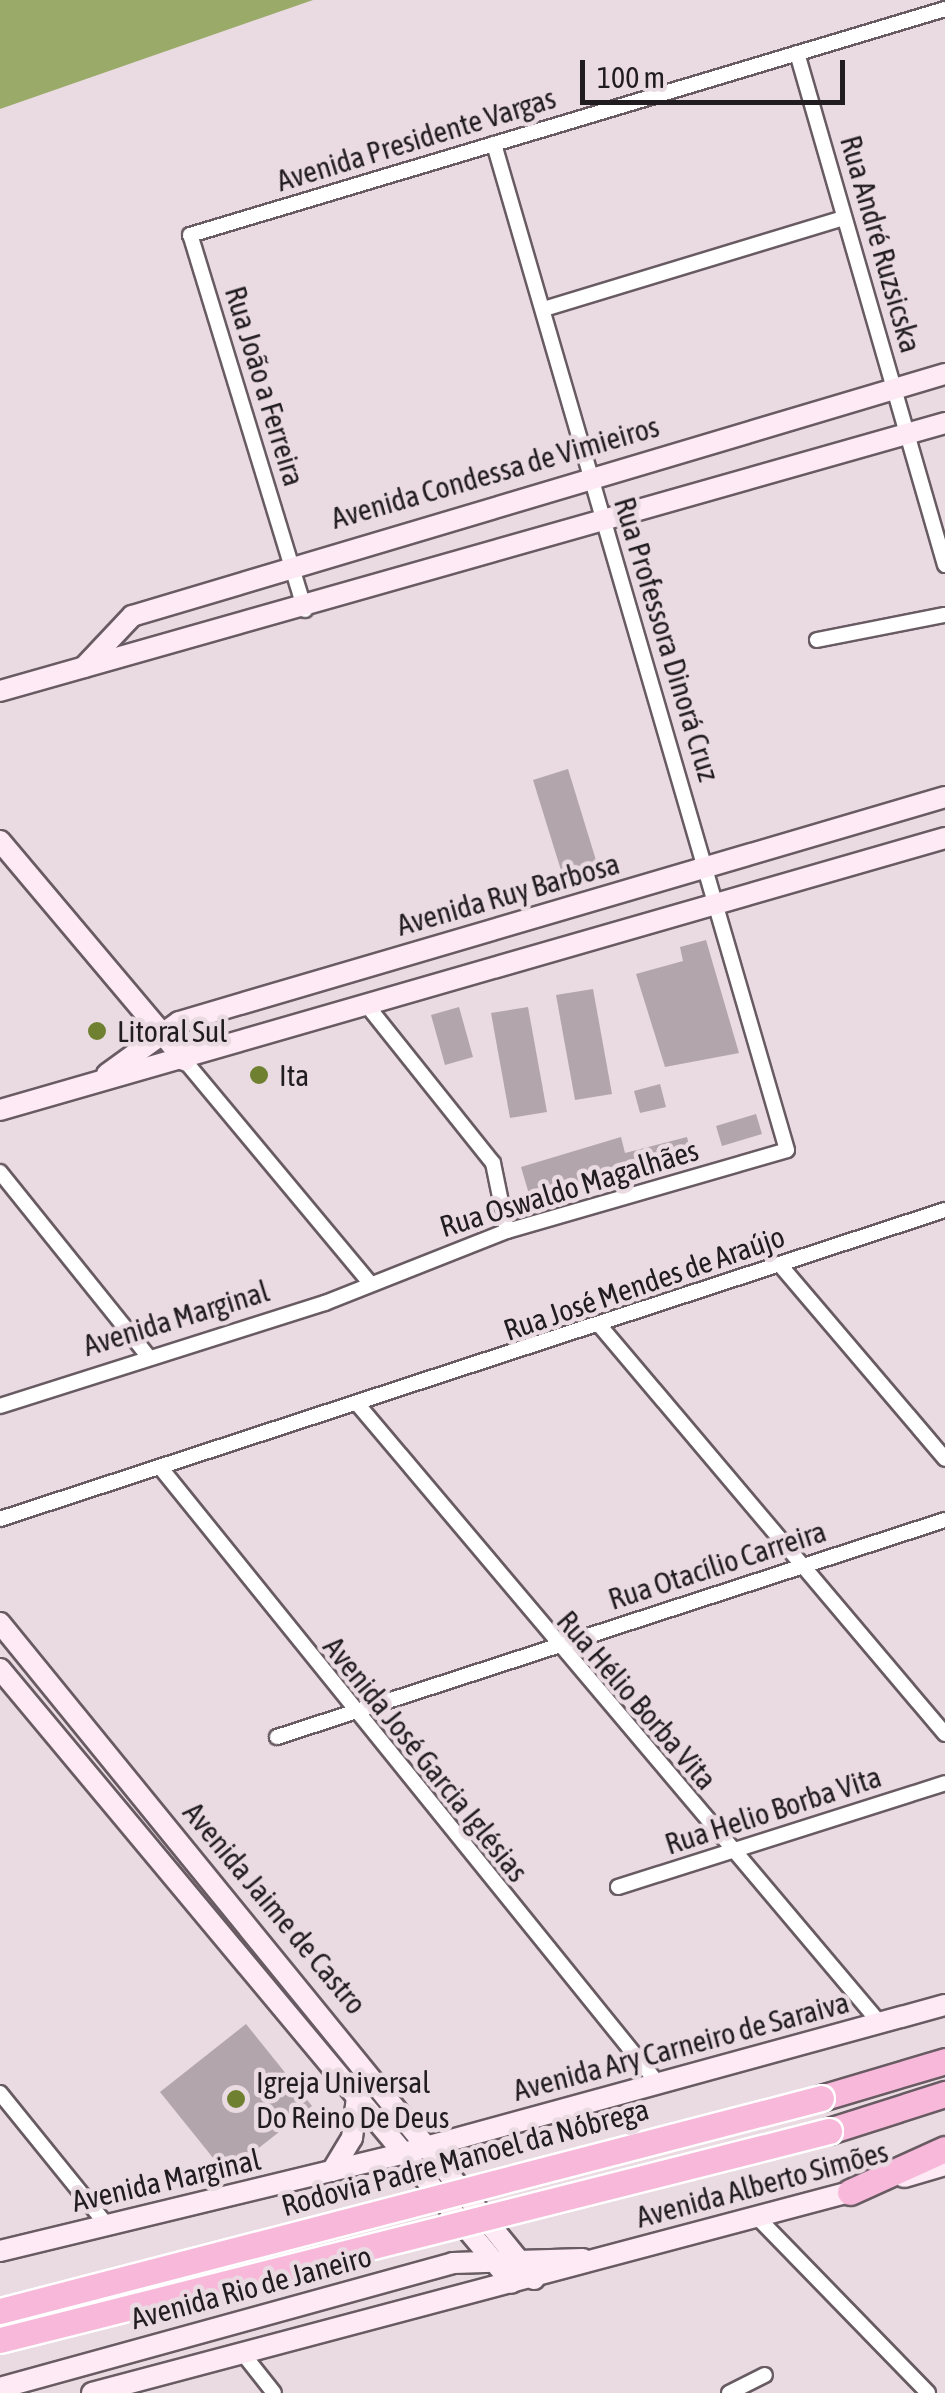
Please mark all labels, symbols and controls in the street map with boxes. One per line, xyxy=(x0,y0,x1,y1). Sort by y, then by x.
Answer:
scale bar xyxy=(585,40,850,102)
text: 100 m xyxy=(597,60,665,94)
street label: Avenida Presidente Vargas xyxy=(272,79,560,199)
street label: Rua André Ruzsicska xyxy=(833,131,929,357)
street label: Rua João a Ferreira xyxy=(218,282,312,490)
street label: Avenida Condessa de Vimieiros xyxy=(327,408,663,536)
street label: Rua Professora Dinorá Cruz xyxy=(607,493,727,785)
street label: Avenida Ruy Barbosa xyxy=(393,845,623,943)
place label: Litoral Sul xyxy=(117,1013,227,1049)
marker: Litoral Sul xyxy=(86,1020,108,1042)
place label: Ita xyxy=(279,1057,309,1093)
marker: Ita xyxy=(248,1064,270,1086)
street label: Rua Oswaldo Magalhães xyxy=(435,1132,703,1244)
street label: Rua José Mendes de Araújo xyxy=(499,1218,789,1348)
street label: Avenida Marginal xyxy=(79,1273,273,1363)
street label: Rua Otacílio Carreira xyxy=(604,1513,830,1617)
street label: Rua Hélio Borba Vita xyxy=(550,1603,724,1797)
street label: Avenida José Garcia Iglésias xyxy=(316,1629,536,1889)
street label: Rua Helio Borba Vita xyxy=(660,1758,886,1862)
street label: Avenida Jaime de Castro xyxy=(176,1795,374,2021)
street label: Avenida Ary Carneiro de Saraiva xyxy=(509,1984,853,2108)
place label: Igreja Universal Do Reino De Deus xyxy=(256,2064,449,2134)
marker: Igreja Universal Do Reino De Deus xyxy=(225,2088,247,2110)
street label: Rodovia Padre Manoel da Nóbrega xyxy=(277,2091,653,2223)
street label: Avenida Alberto Simões xyxy=(632,2133,892,2235)
street label: Avenida Marginal xyxy=(68,2141,264,2219)
street label: Avenida Rio de Janeiro xyxy=(127,2238,375,2336)

